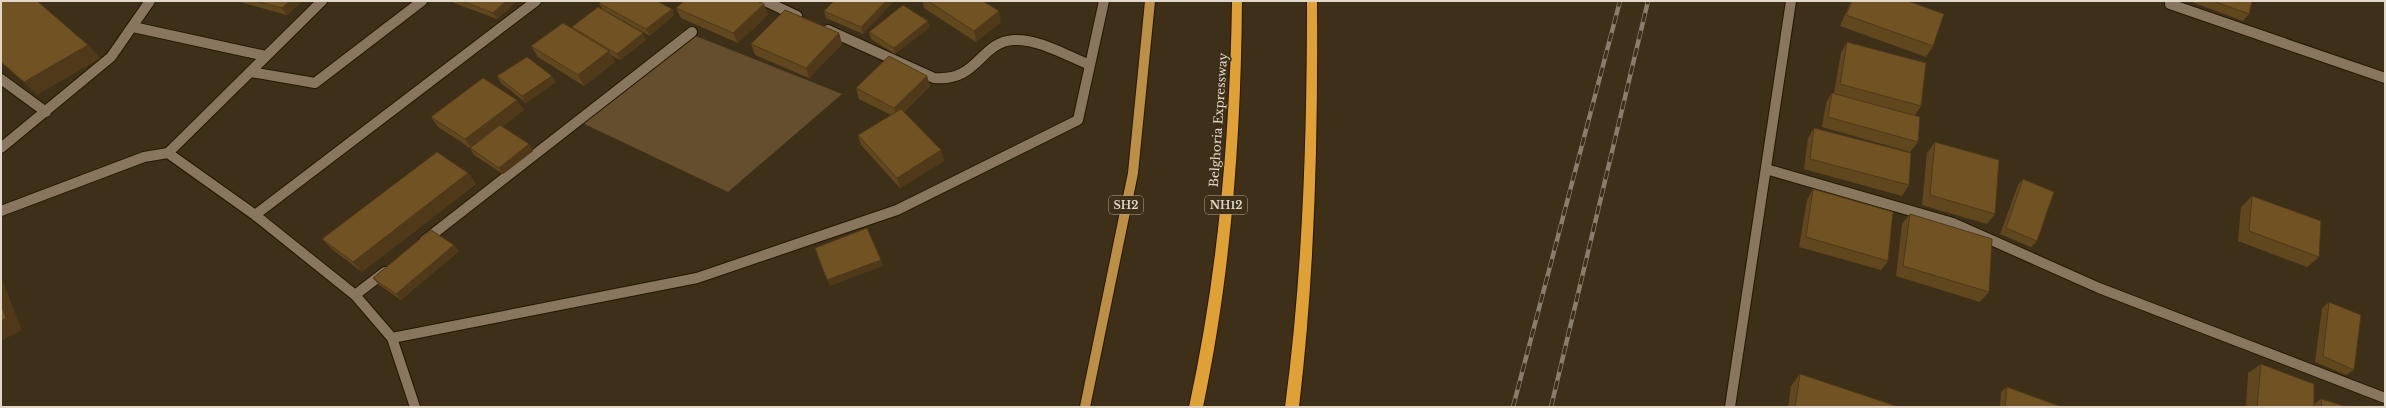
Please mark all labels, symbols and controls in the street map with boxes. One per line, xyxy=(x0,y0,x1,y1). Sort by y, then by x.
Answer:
street label: Belghoria Expressway xyxy=(1206,52,1230,188)
road number: SH2 xyxy=(1109,196,1143,214)
road number: NH12 xyxy=(1205,196,1247,214)

